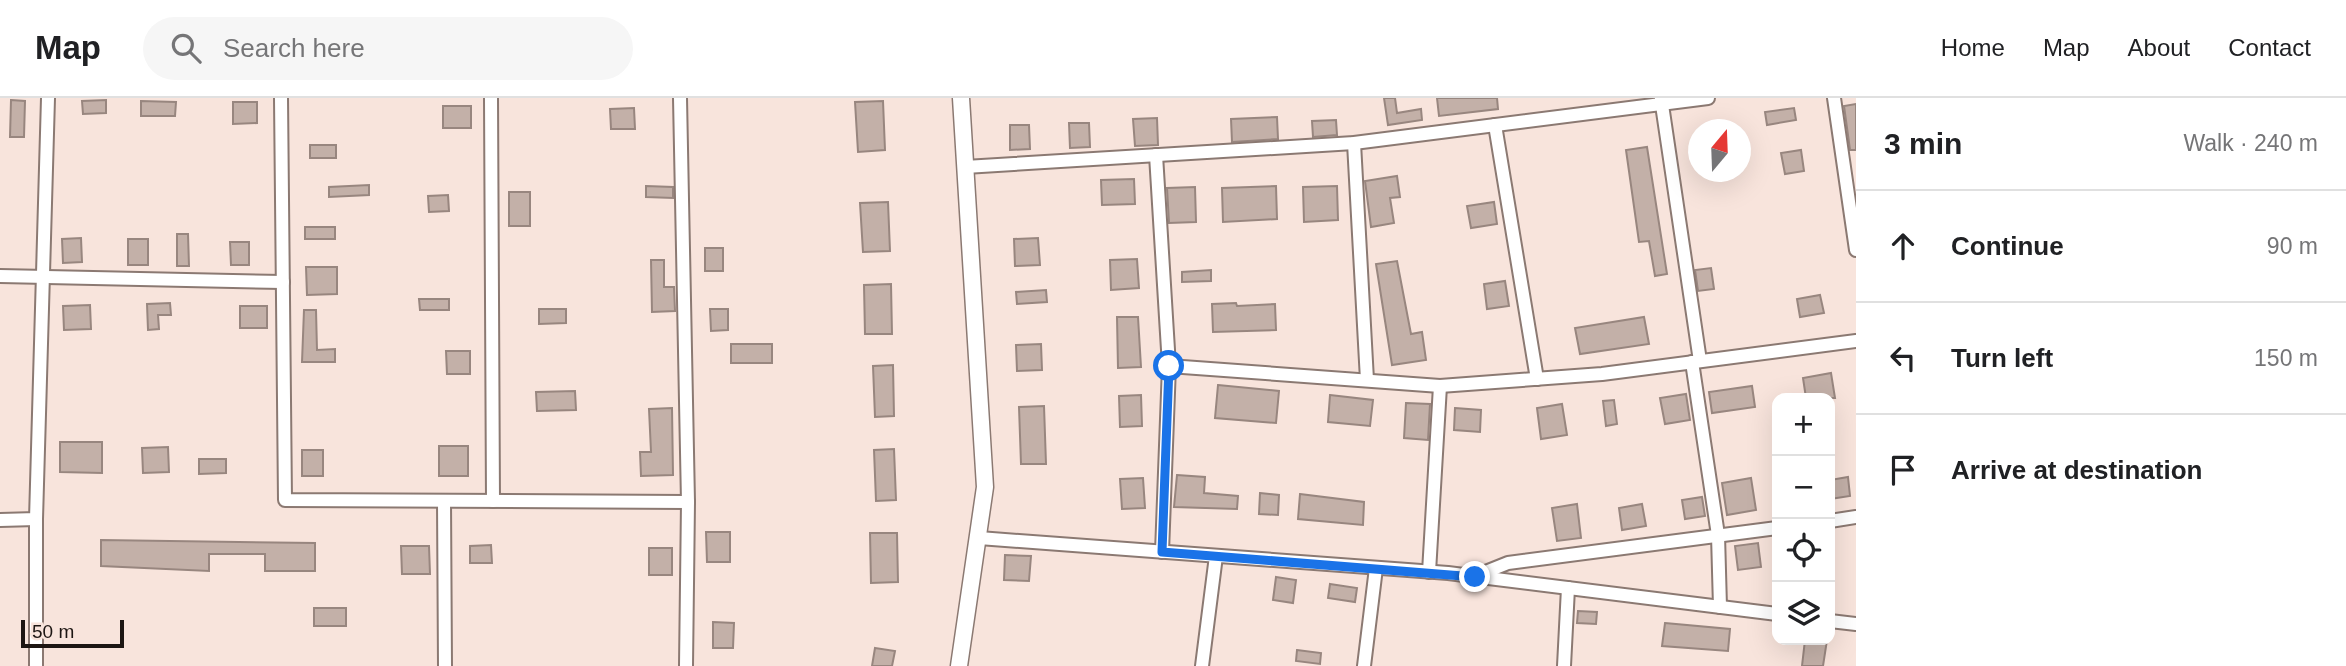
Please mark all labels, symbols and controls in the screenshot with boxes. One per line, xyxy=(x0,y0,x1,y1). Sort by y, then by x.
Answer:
search box xyxy=(143,17,633,80)
text: Map xyxy=(35,29,101,66)
icon: search xyxy=(167,29,205,67)
text: Search here xyxy=(223,33,365,63)
text: Home xyxy=(1941,34,2005,61)
text: Map xyxy=(2043,34,2090,61)
text: About xyxy=(2128,34,2190,61)
text: Contact xyxy=(2228,34,2311,61)
north arrow xyxy=(1688,119,1751,182)
text: 3 min xyxy=(1884,127,1962,160)
text: Walk · 240 m xyxy=(2183,130,2318,156)
icon: ahead xyxy=(1884,227,1922,265)
text: Continue xyxy=(1951,231,2064,261)
text: 90 m xyxy=(2267,233,2318,259)
icon: left xyxy=(1884,339,1922,377)
text: Turn left xyxy=(1951,343,2053,373)
text: 150 m xyxy=(2254,345,2318,371)
route start xyxy=(1153,350,1184,381)
map controls xyxy=(1772,393,1835,645)
button: + xyxy=(1772,393,1835,456)
icon: arrive xyxy=(1884,451,1922,489)
text: Arrive at destination xyxy=(1951,455,2202,485)
button: − xyxy=(1772,456,1835,519)
button: locate xyxy=(1772,519,1835,582)
route end xyxy=(1459,561,1490,592)
button: layers xyxy=(1772,582,1835,645)
scale bar xyxy=(21,617,124,649)
text: 50 m xyxy=(32,621,74,642)

